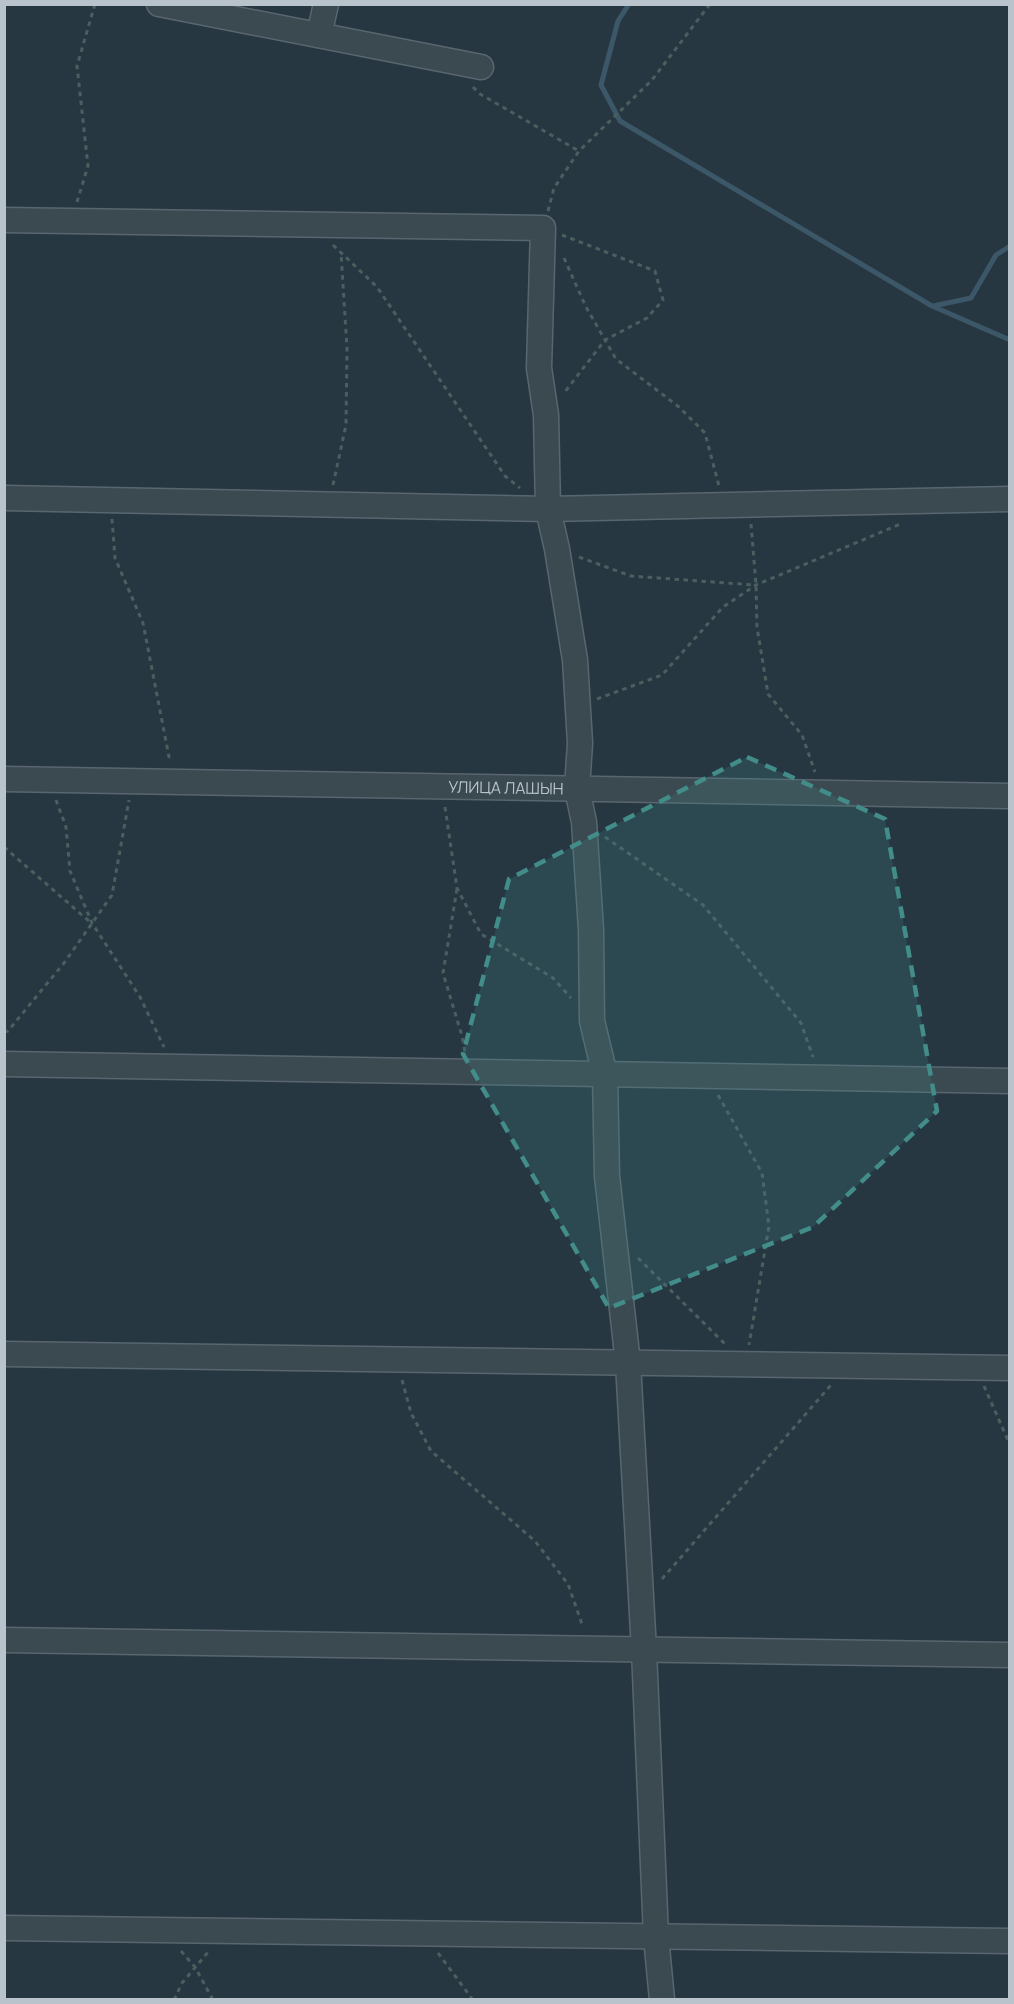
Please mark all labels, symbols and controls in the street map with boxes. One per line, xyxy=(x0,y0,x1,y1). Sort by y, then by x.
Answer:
street label: УЛИЦА ЛАШЫН xyxy=(448,776,564,799)

